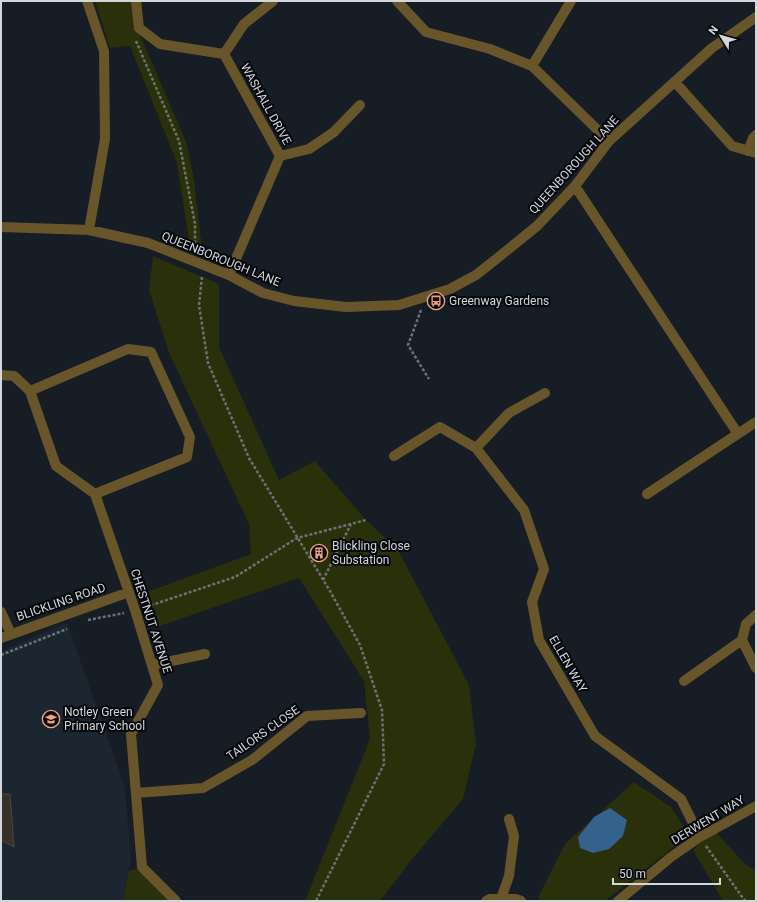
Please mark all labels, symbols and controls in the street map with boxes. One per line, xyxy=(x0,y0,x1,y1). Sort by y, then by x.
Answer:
north arrow xyxy=(701,16,741,56)
text: N xyxy=(706,23,721,37)
street label: WASHALL DRIVE xyxy=(238,61,294,147)
street label: QUEENBOROUGH LANE xyxy=(526,113,622,217)
street label: QUEENBOROUGH LANE xyxy=(160,229,283,289)
bus stop icon: Greenway Gardens xyxy=(426,291,446,311)
place label: Greenway Gardens xyxy=(449,294,549,308)
place label: Blickling Close Substation xyxy=(332,539,410,567)
building icon: Blickling Close Substation xyxy=(309,543,329,563)
street label: CHESTNUT AVENUE xyxy=(128,567,175,675)
street label: BLICKLING ROAD xyxy=(15,580,107,624)
street label: ELLEN WAY xyxy=(546,633,590,695)
street label: TAILORS CLOSE xyxy=(224,703,302,763)
place label: Notley Green Primary School xyxy=(64,705,145,733)
school or university icon: Notley Green Primary School xyxy=(41,709,61,729)
street label: DERWENT WAY xyxy=(669,792,748,847)
scale bar xyxy=(613,860,720,886)
text: 50 m xyxy=(619,867,646,881)

